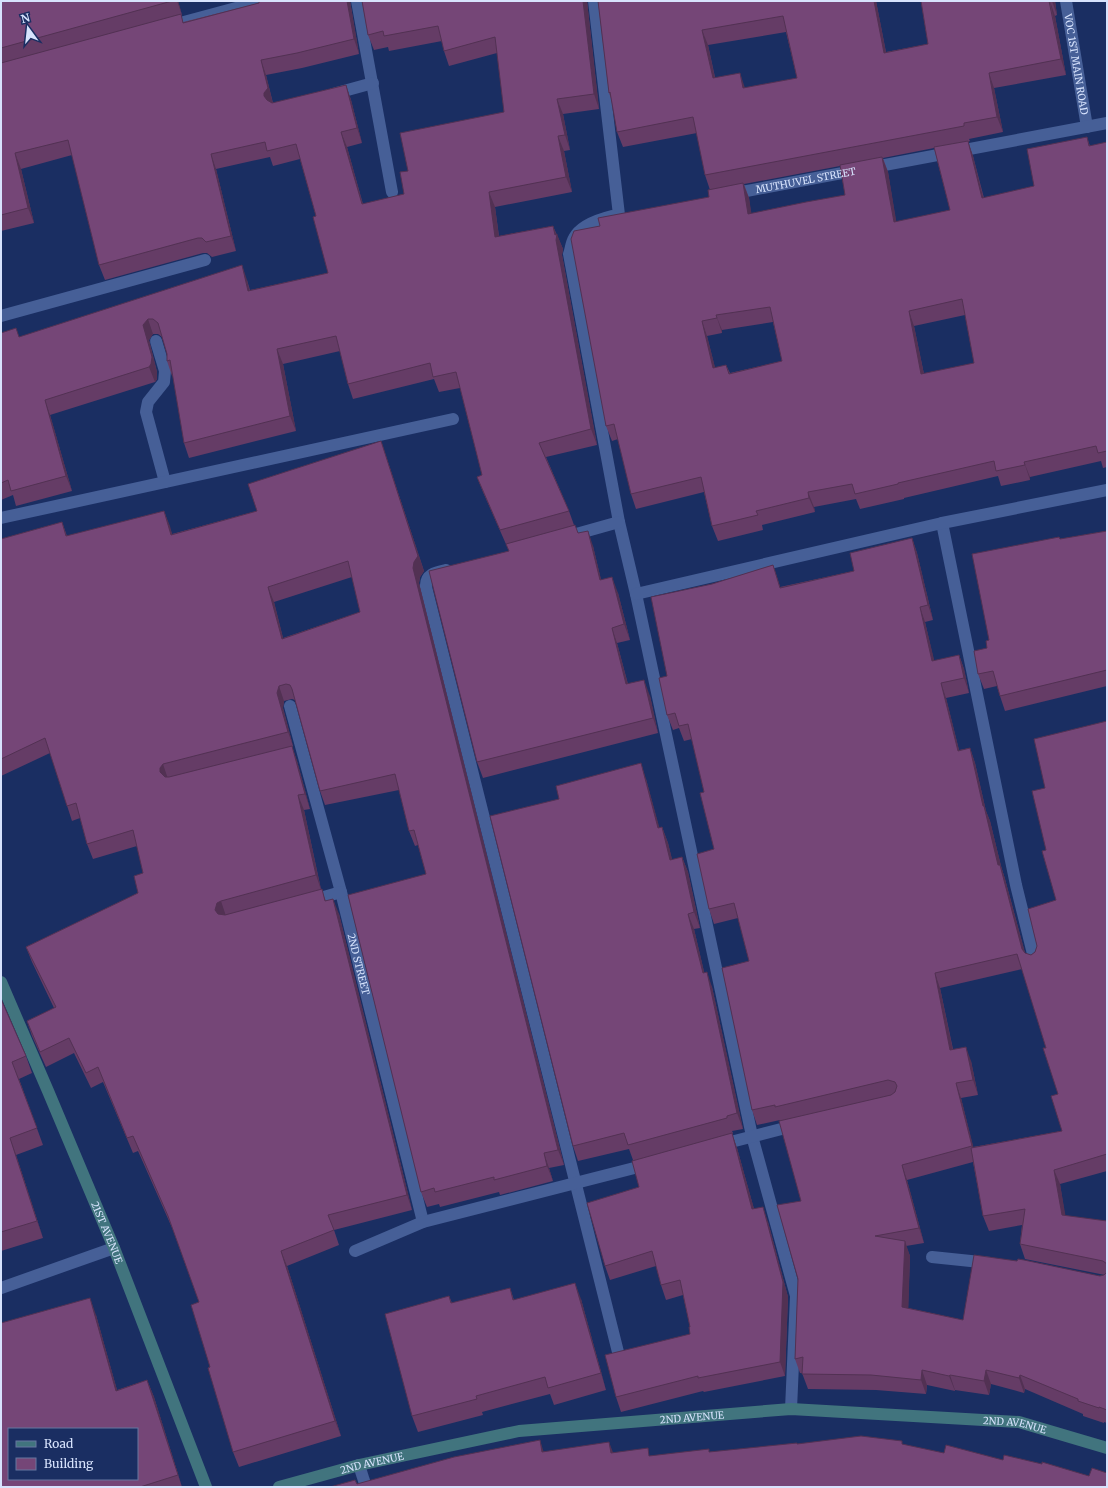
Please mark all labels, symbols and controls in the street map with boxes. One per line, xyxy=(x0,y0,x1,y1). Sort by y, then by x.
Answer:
north arrow xyxy=(8,8,48,48)
text: N xyxy=(19,10,32,26)
street label: VOC 1ST MAIN ROAD xyxy=(1061,12,1091,116)
street label: MUTHUVEL STREET xyxy=(755,165,857,196)
street label: 2ND STREET xyxy=(345,932,372,996)
street label: 21ST AVENUE xyxy=(88,1200,126,1266)
street label: 2ND AVENUE xyxy=(659,1408,725,1427)
street label: 2ND AVENUE xyxy=(983,1414,1049,1437)
legend xyxy=(8,1428,138,1480)
text: Road xyxy=(44,1436,73,1451)
street label: 2ND AVENUE xyxy=(339,1450,405,1477)
text: Building xyxy=(44,1456,94,1471)

